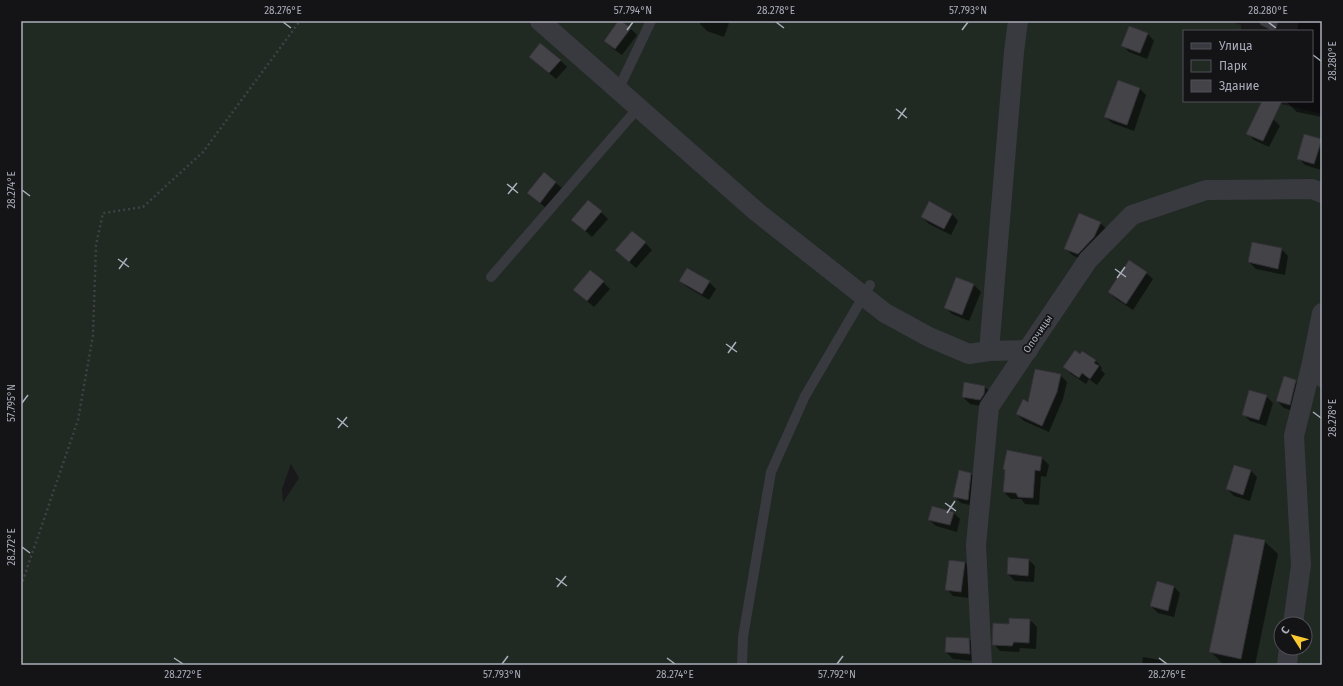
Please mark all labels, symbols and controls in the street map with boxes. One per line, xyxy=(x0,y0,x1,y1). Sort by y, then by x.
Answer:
text: 28.276°E xyxy=(264,5,302,17)
text: 57.794°N xyxy=(614,5,652,17)
text: 28.278°E xyxy=(757,5,795,17)
text: 57.793°N xyxy=(949,5,987,17)
text: 28.280°E xyxy=(1248,5,1288,17)
legend xyxy=(1183,30,1313,102)
text: Улица xyxy=(1219,39,1253,53)
text: 28.280°E xyxy=(1327,41,1339,81)
text: Парк xyxy=(1219,59,1248,73)
text: Здание xyxy=(1219,79,1259,93)
text: 28.274°E xyxy=(6,171,18,209)
street label: Опочицы xyxy=(1021,313,1055,355)
text: 57.795°N xyxy=(6,384,18,422)
text: 28.278°E xyxy=(1327,399,1339,437)
text: 28.272°E xyxy=(6,528,18,566)
north arrow xyxy=(1273,616,1313,656)
text: С xyxy=(1278,623,1293,637)
text: 28.272°E xyxy=(164,669,202,681)
text: 57.793°N xyxy=(483,669,521,681)
text: 28.274°E xyxy=(656,669,694,681)
text: 57.792°N xyxy=(818,669,856,681)
text: 28.276°E xyxy=(1148,669,1186,681)

